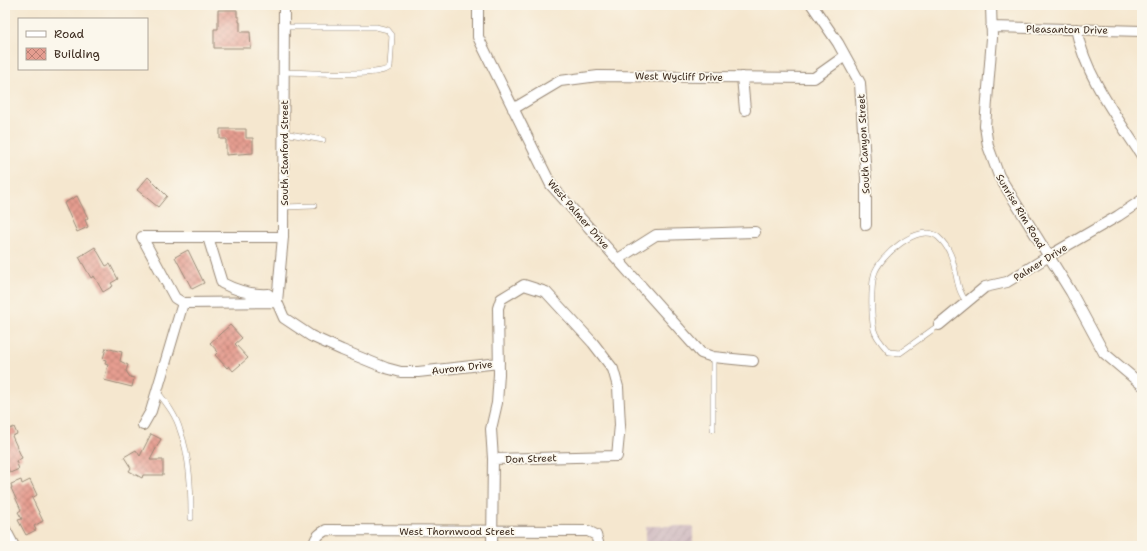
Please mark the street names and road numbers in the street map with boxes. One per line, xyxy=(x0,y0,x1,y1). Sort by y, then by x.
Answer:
street label: Pleasanton Drive xyxy=(1026,22,1108,37)
street label: West Wycliff Drive xyxy=(635,69,724,84)
street label: South Canyon Street xyxy=(854,94,873,194)
street label: South Stanford Street xyxy=(278,100,291,206)
street label: Sunrise Rim Road xyxy=(993,172,1048,251)
street label: West Palmer Drive xyxy=(545,177,613,252)
street label: Palmer Drive xyxy=(1011,241,1070,284)
street label: Aurora Drive xyxy=(431,357,494,378)
street label: Don Street xyxy=(505,451,557,466)
street label: West Thornwood Street xyxy=(399,525,515,538)

